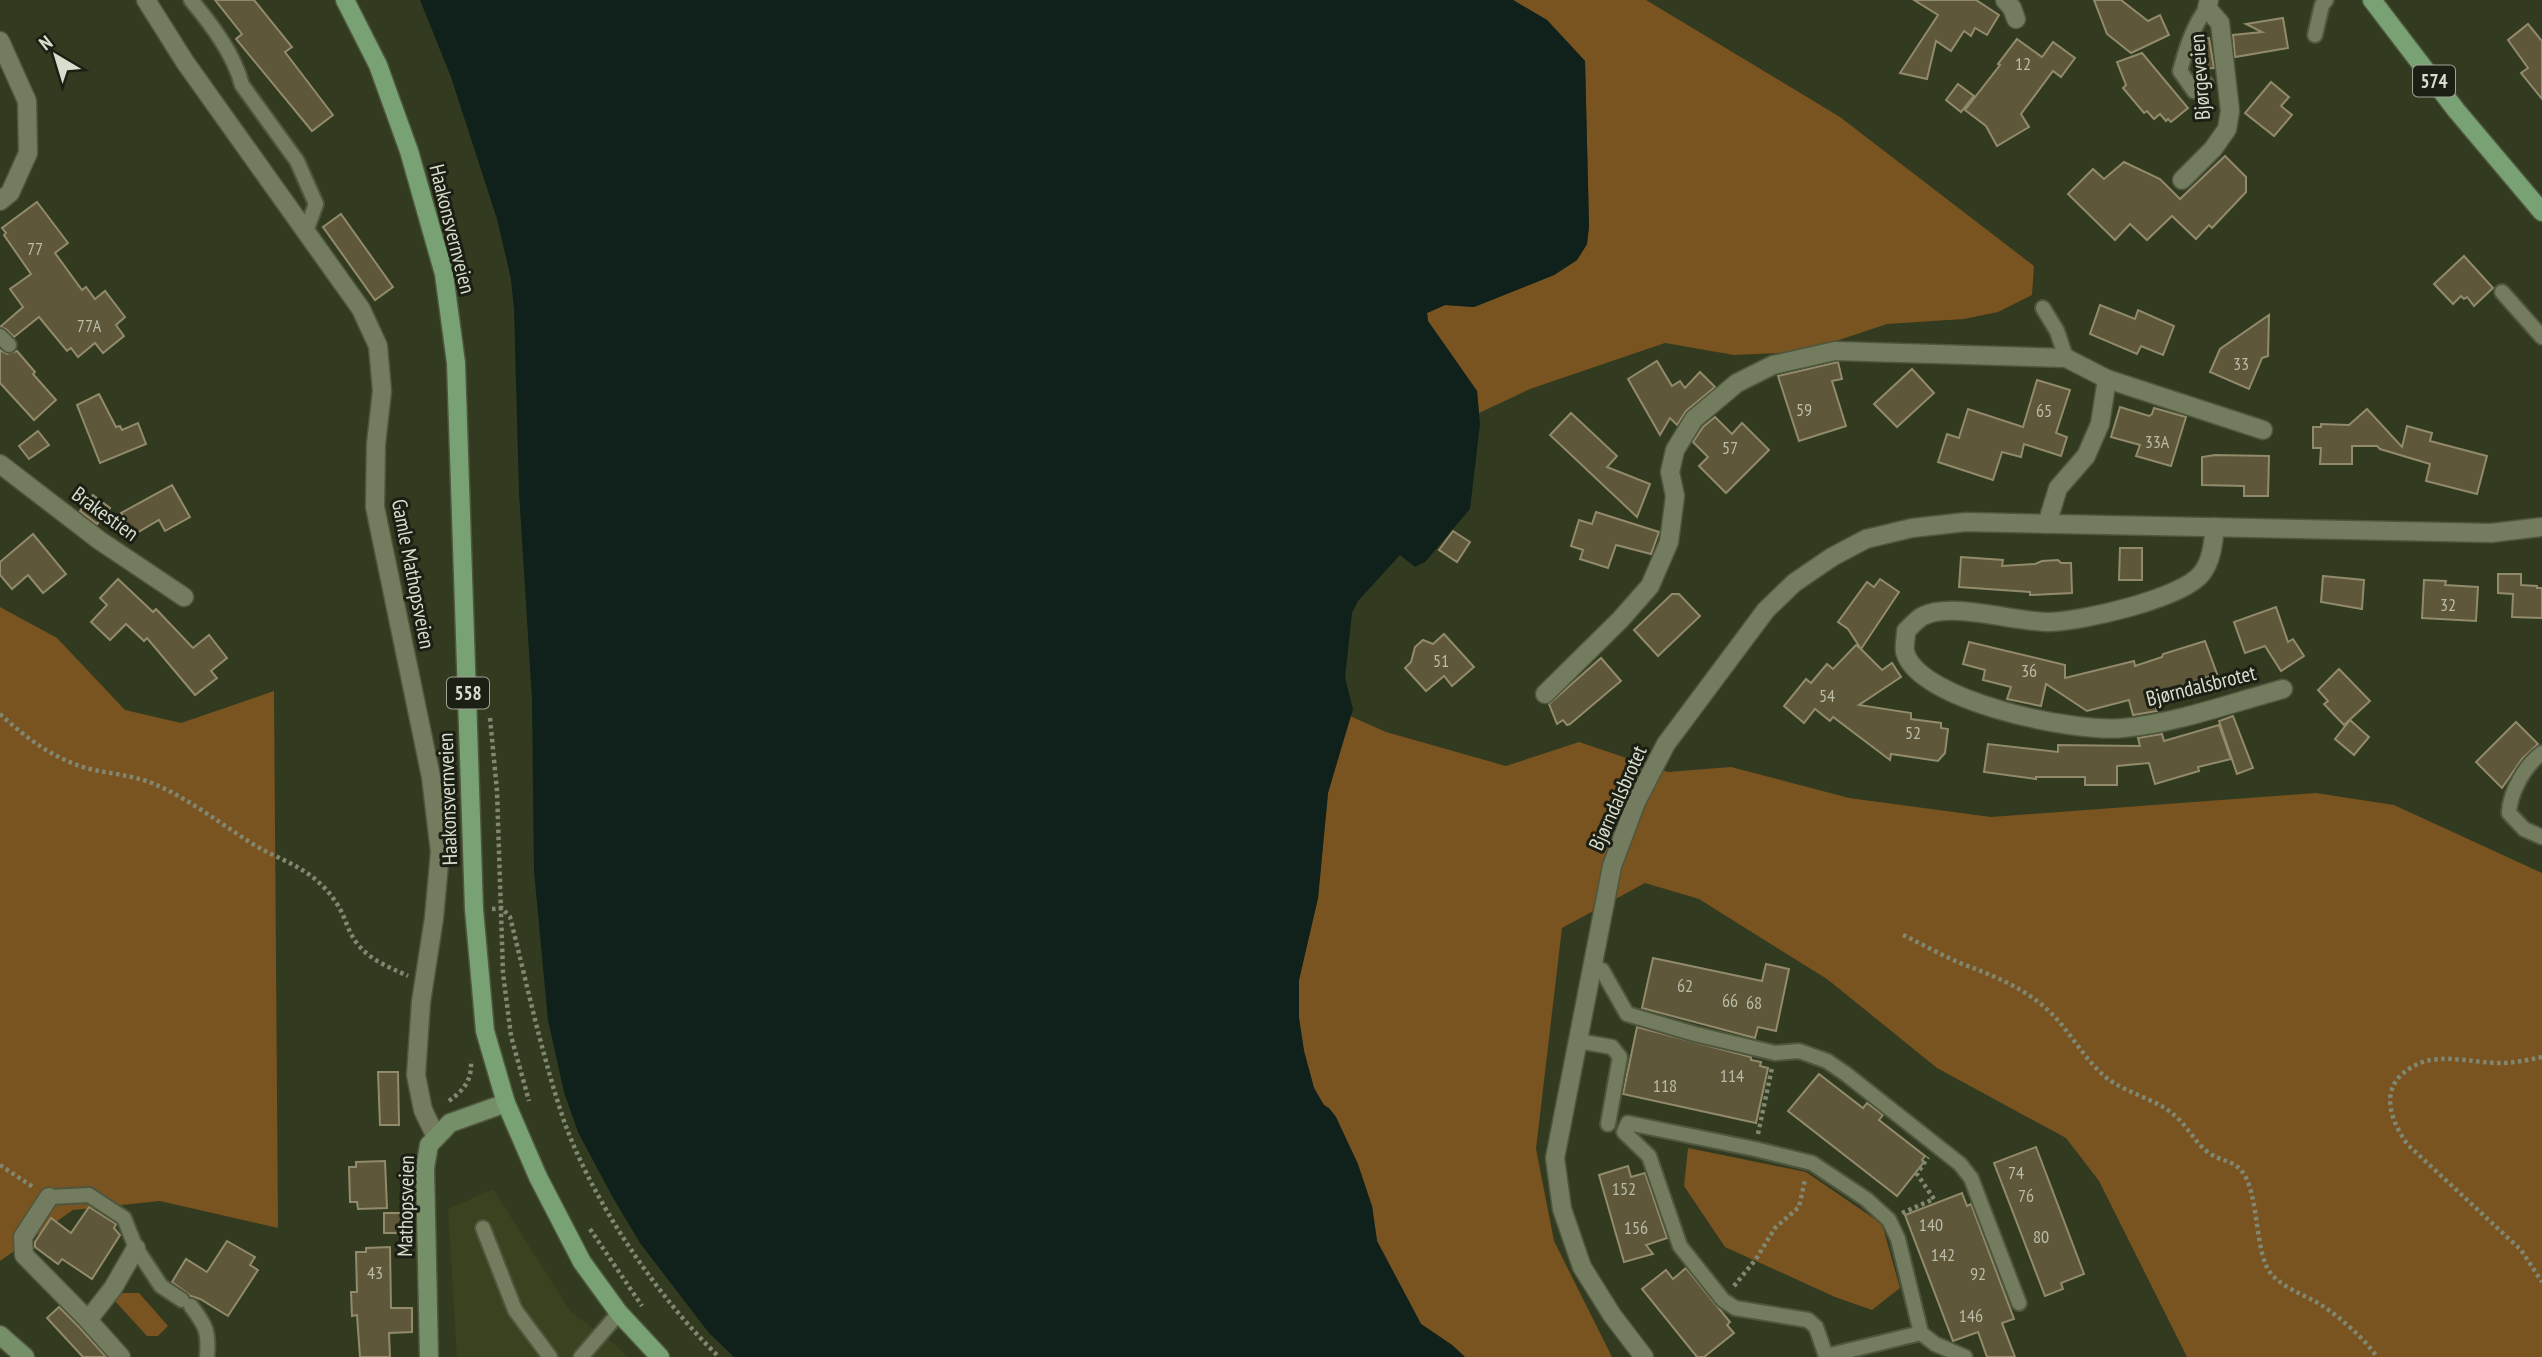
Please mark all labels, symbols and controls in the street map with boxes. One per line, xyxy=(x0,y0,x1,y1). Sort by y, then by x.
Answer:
north arrow xyxy=(21,21,91,91)
text: N xyxy=(34,30,57,55)
street label: Bjørgeveien xyxy=(2183,33,2216,121)
house number: 12 xyxy=(2015,52,2031,75)
road number: 574 xyxy=(2413,66,2455,96)
street label: Haakonsvernveien xyxy=(423,161,482,296)
house number: 77 xyxy=(27,237,43,260)
house number: 77A xyxy=(77,314,102,337)
house number: 33 xyxy=(2233,352,2249,375)
house number: 59 xyxy=(1796,398,1812,421)
house number: 65 xyxy=(2036,399,2052,422)
house number: 33A xyxy=(2145,430,2170,453)
house number: 57 xyxy=(1722,436,1738,459)
street label: Brakestien xyxy=(67,480,144,547)
street label: Gamle Mathopsveien xyxy=(386,497,441,651)
house number: 32 xyxy=(2440,593,2456,616)
house number: 51 xyxy=(1433,649,1449,672)
house number: 36 xyxy=(2021,659,2037,682)
street label: Bjørndalsbrotet xyxy=(2143,659,2259,712)
road number: 558 xyxy=(447,678,489,708)
house number: 54 xyxy=(1819,684,1835,707)
house number: 52 xyxy=(1905,721,1921,744)
street label: Haakonsvernveien xyxy=(432,732,463,866)
street label: Bjørndalsbrotet xyxy=(1582,741,1653,854)
house number: 62 xyxy=(1677,974,1693,997)
house number: 66 xyxy=(1722,989,1738,1012)
house number: 68 xyxy=(1746,991,1762,1014)
house number: 114 xyxy=(1720,1064,1744,1087)
house number: 118 xyxy=(1653,1074,1677,1097)
street label: Mathopsveien xyxy=(391,1155,420,1257)
house number: 74 xyxy=(2008,1161,2024,1184)
house number: 152 xyxy=(1612,1177,1636,1200)
house number: 76 xyxy=(2018,1184,2034,1207)
house number: 140 xyxy=(1919,1213,1943,1236)
house number: 156 xyxy=(1624,1216,1648,1239)
house number: 80 xyxy=(2033,1225,2049,1248)
house number: 142 xyxy=(1931,1243,1955,1266)
house number: 43 xyxy=(367,1261,383,1284)
house number: 92 xyxy=(1970,1262,1986,1285)
house number: 146 xyxy=(1959,1304,1983,1327)

